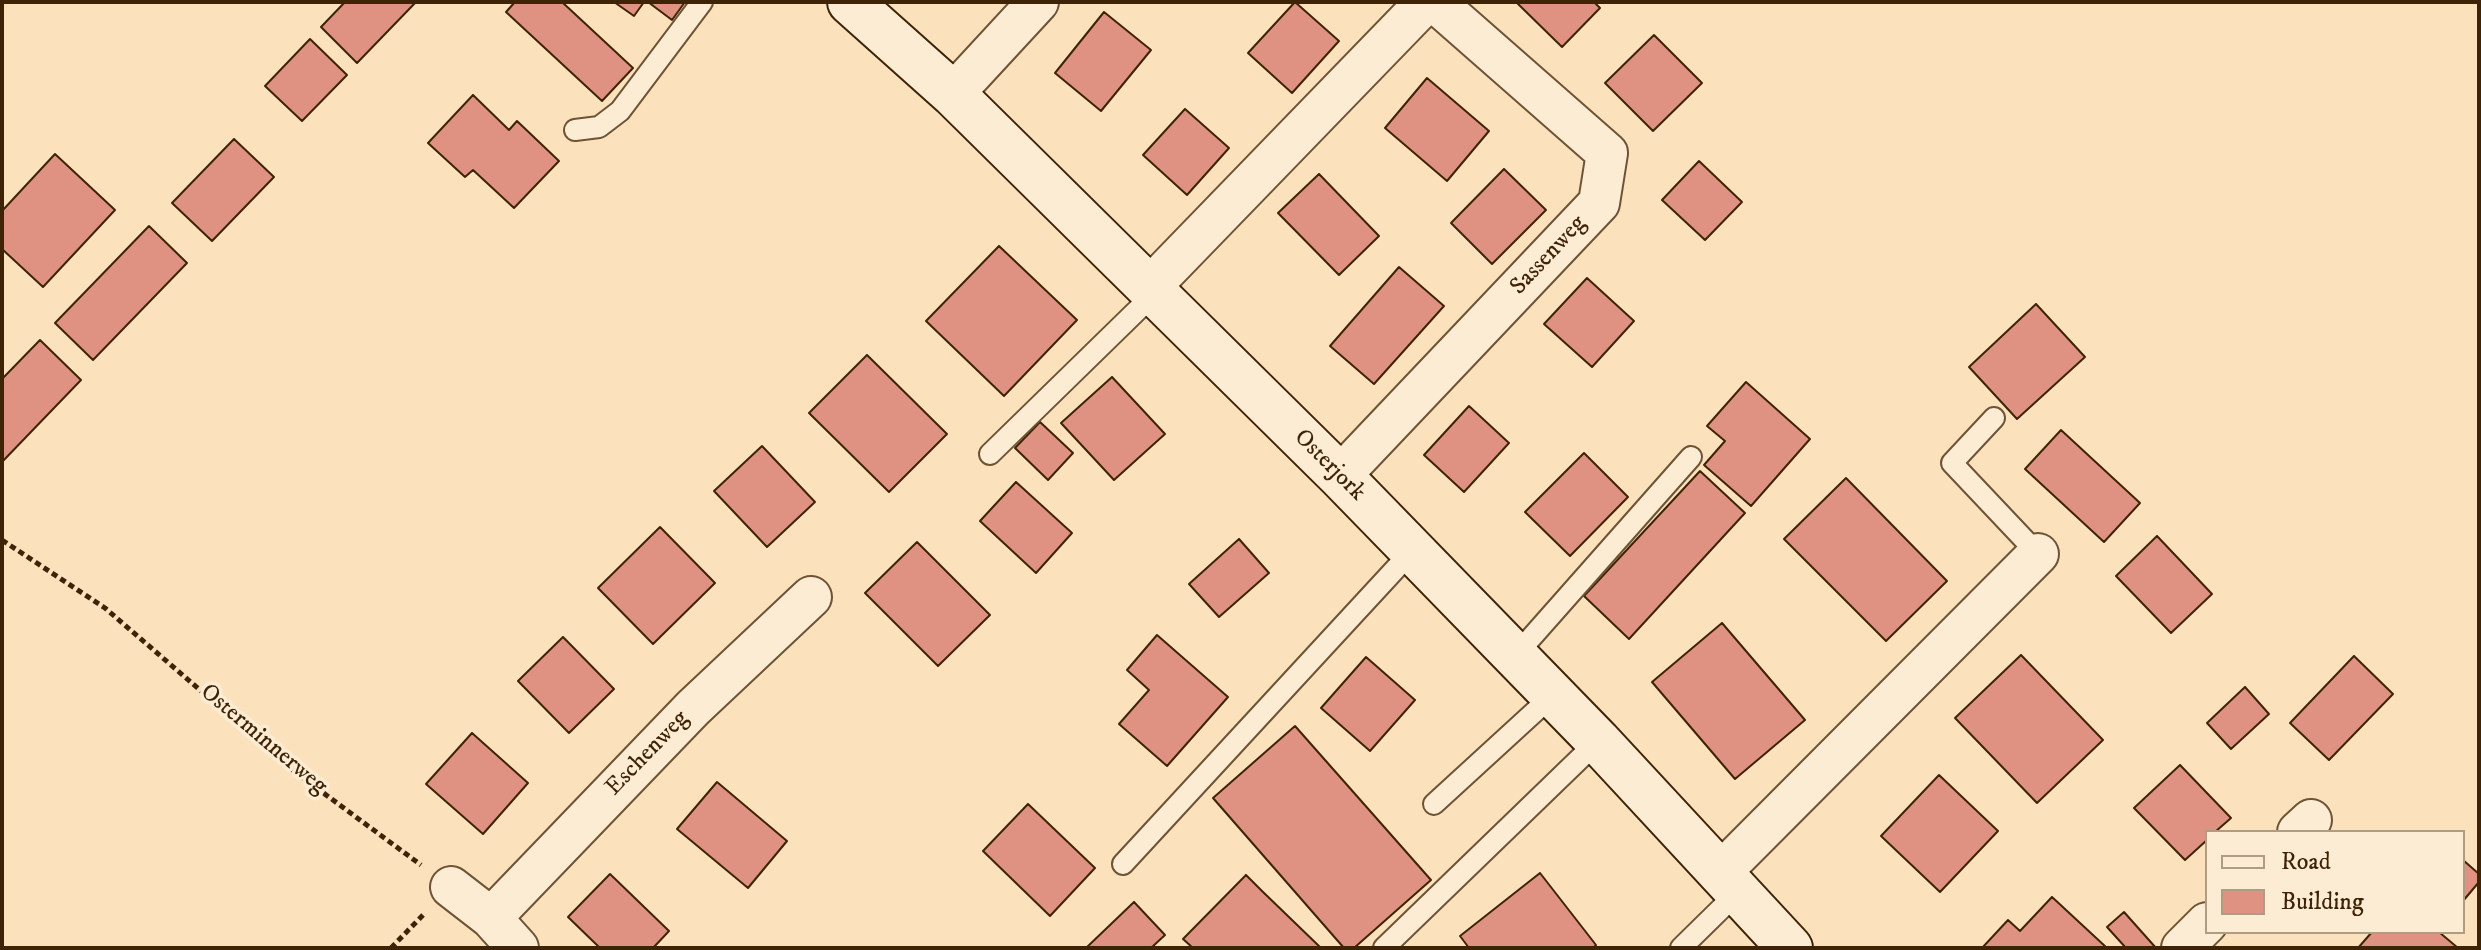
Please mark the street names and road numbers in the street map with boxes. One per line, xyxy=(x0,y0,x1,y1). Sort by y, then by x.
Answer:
street label: Sassenweg xyxy=(1505,210,1593,302)
street label: Osterjork xyxy=(1287,424,1371,508)
street label: Osterminnerweg xyxy=(194,679,332,801)
street label: Eschenweg xyxy=(600,705,696,803)

